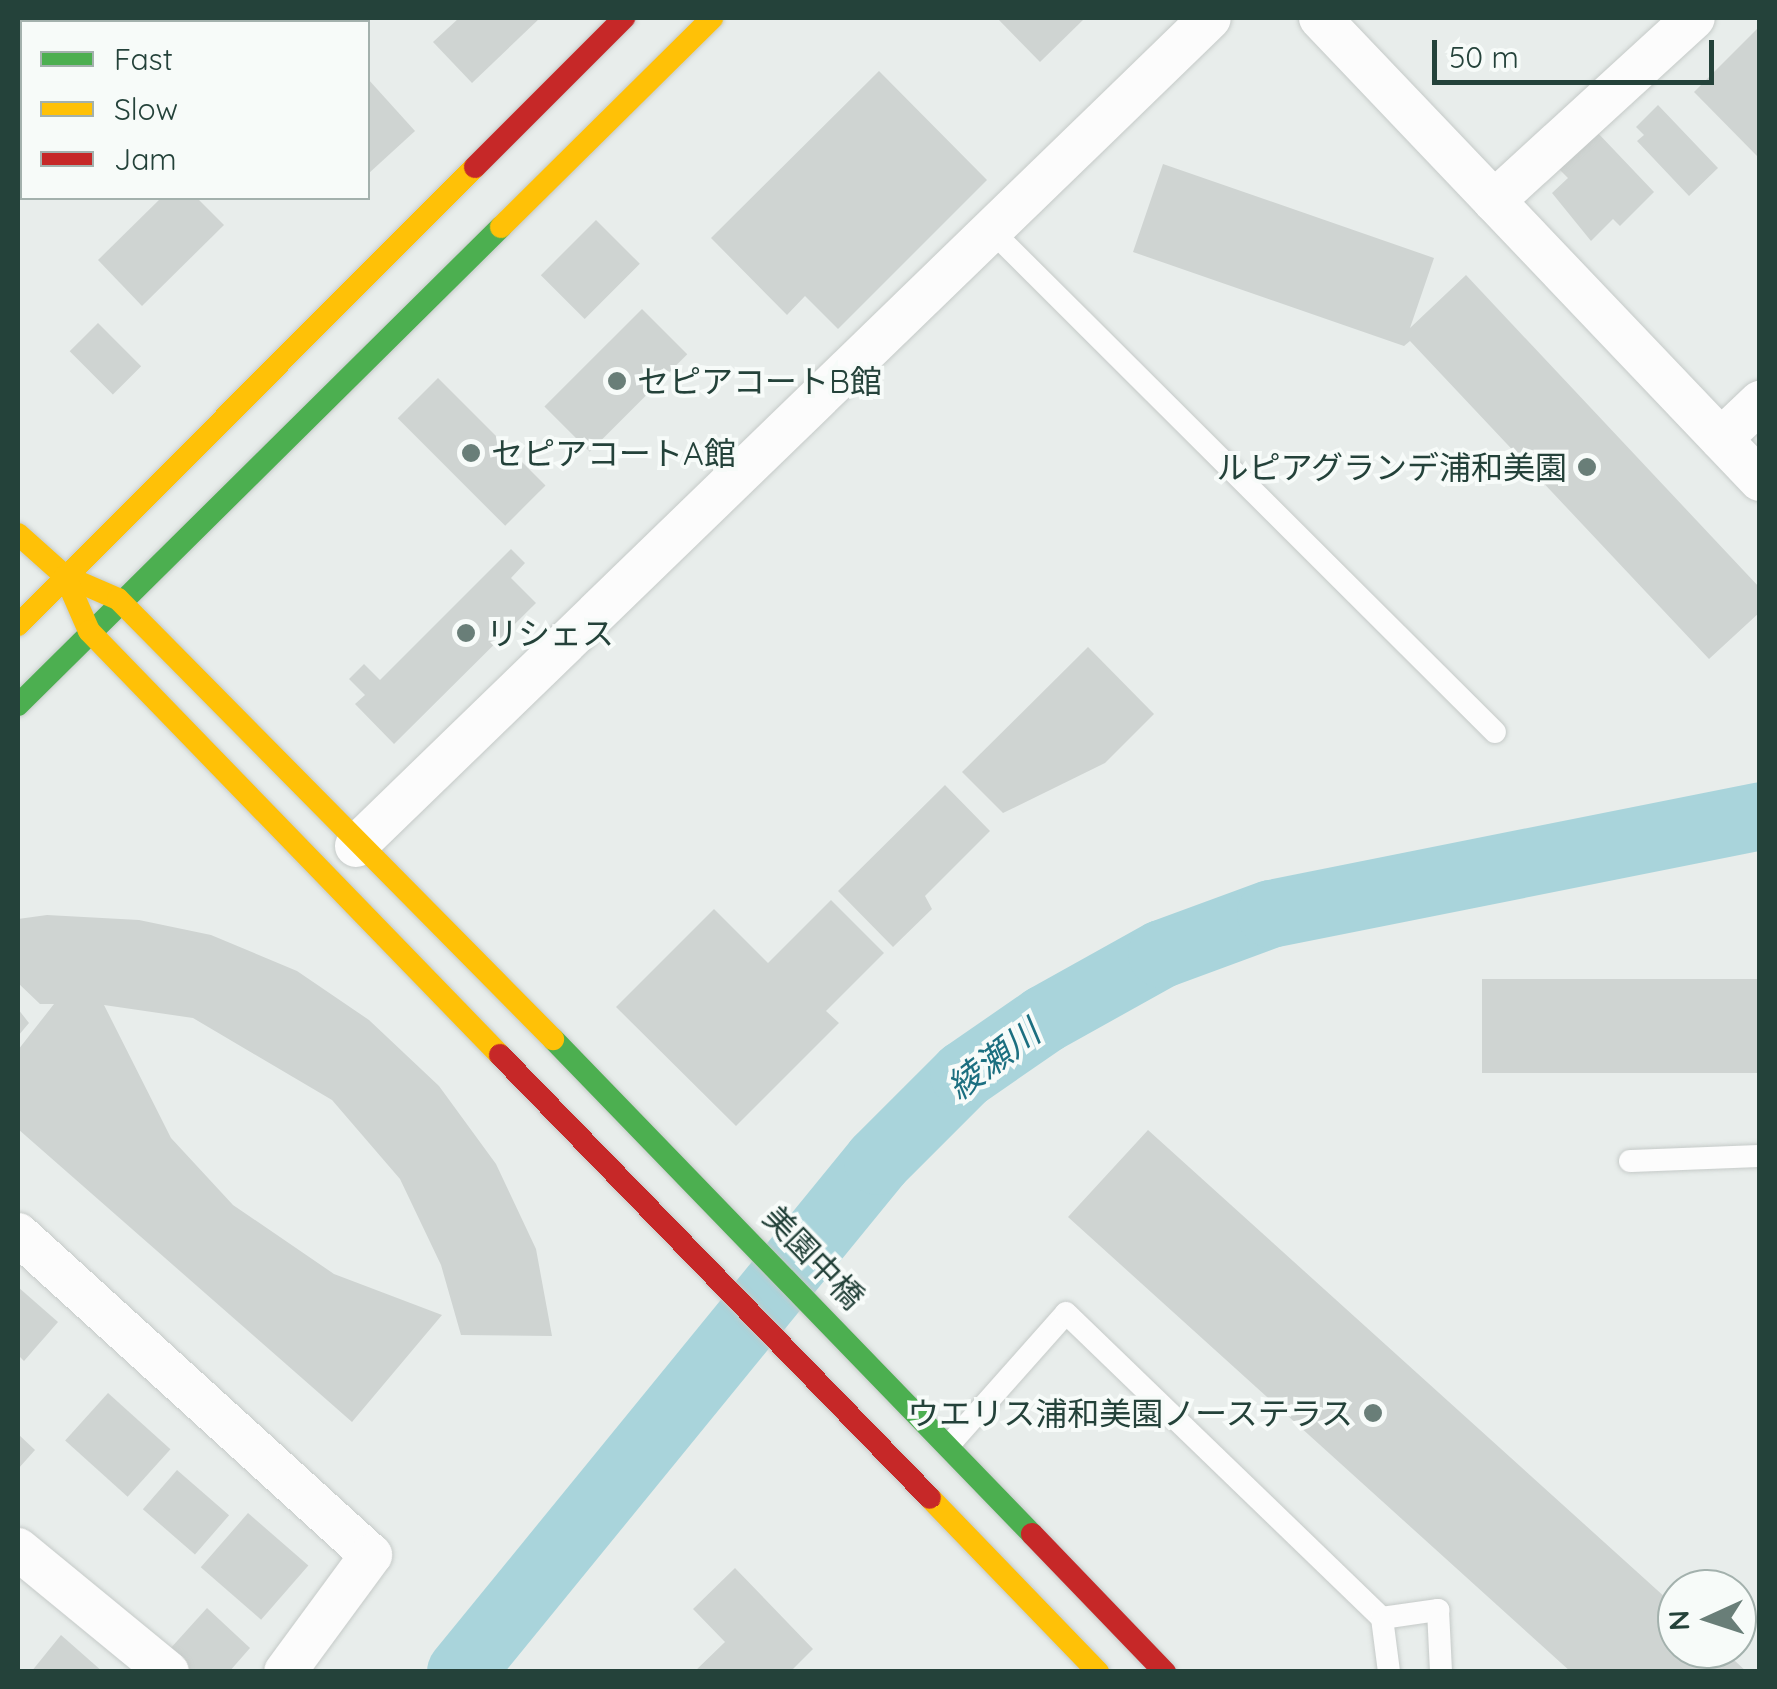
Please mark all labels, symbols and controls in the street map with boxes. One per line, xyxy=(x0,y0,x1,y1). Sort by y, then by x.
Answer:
legend xyxy=(20,20,370,200)
scale bar xyxy=(1437,20,1720,82)
text: 50 m xyxy=(1449,38,1519,76)
text: Fast xyxy=(114,40,173,78)
text: Slow xyxy=(114,90,178,128)
text: Jam xyxy=(114,140,177,178)
place label: セピアコートB館 xyxy=(637,362,882,400)
marker: セピアコートB館 xyxy=(606,370,628,392)
place label: セピアコートA館 xyxy=(491,434,736,472)
marker: セピアコートA館 xyxy=(460,442,482,464)
place label: ルピアグランデ浦和美園 xyxy=(1215,448,1567,486)
marker: ルピアグランデ浦和美園 xyxy=(1576,456,1598,478)
place label: リシェス xyxy=(486,614,614,652)
marker: リシェス xyxy=(455,622,477,644)
water label: 綾瀬川 xyxy=(938,1011,1048,1107)
street label: 美園中橋 xyxy=(756,1198,872,1316)
place label: ウエリス浦和美園ノーステラス xyxy=(905,1394,1353,1432)
marker: ウエリス浦和美園ノーステラス xyxy=(1362,1402,1384,1424)
north arrow xyxy=(1657,1569,1757,1669)
text: N xyxy=(1661,1609,1697,1632)

